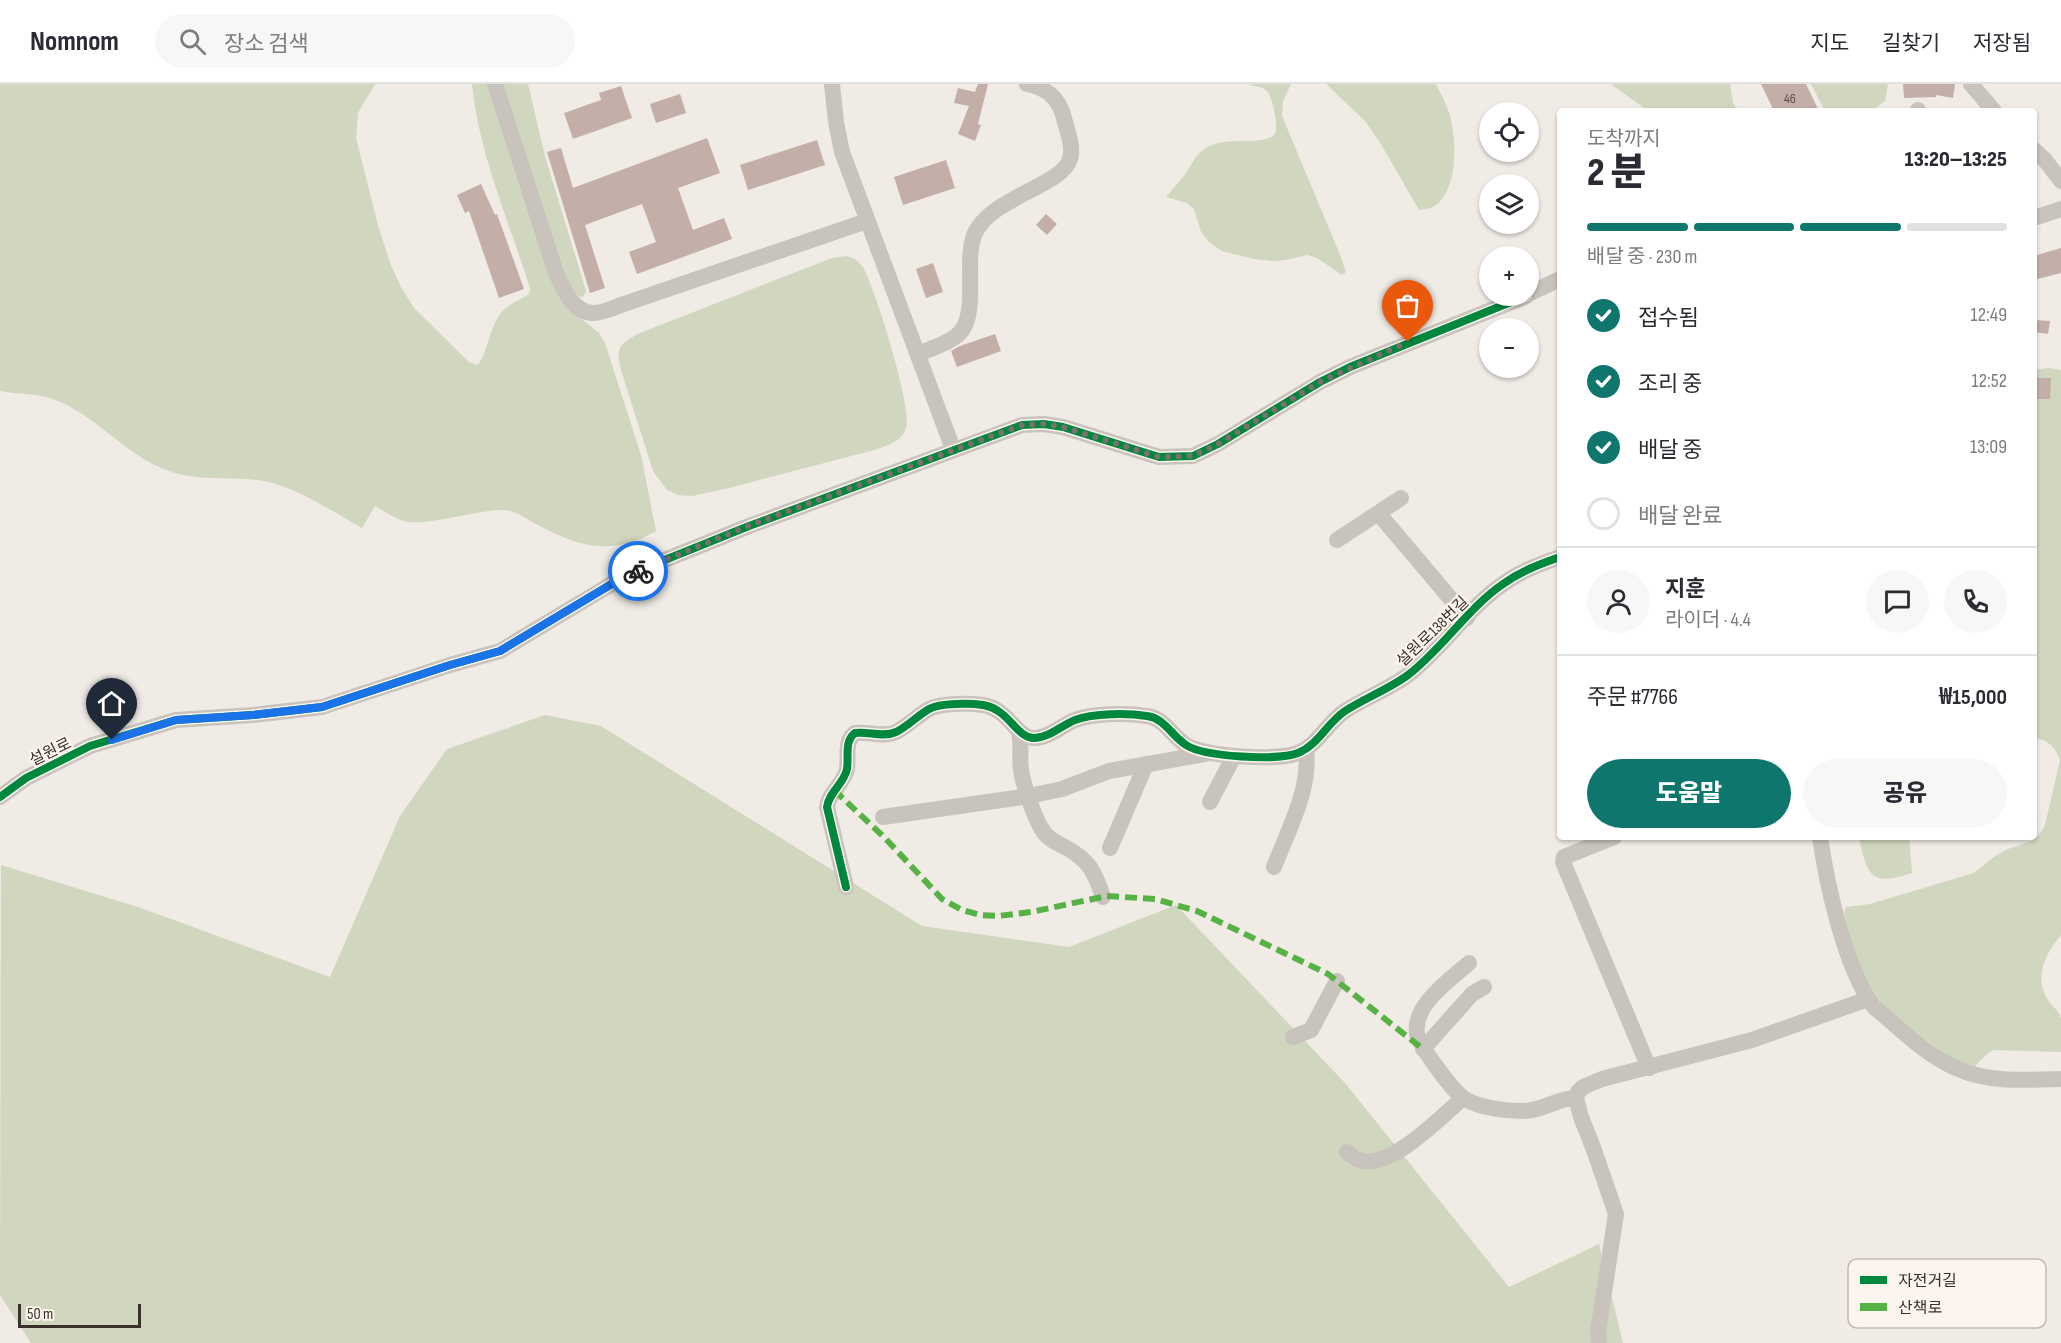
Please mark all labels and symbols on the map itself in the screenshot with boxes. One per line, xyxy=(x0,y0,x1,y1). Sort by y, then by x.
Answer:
house number: 46 xyxy=(1784,90,1796,107)
pin xyxy=(1382,280,1433,342)
courier xyxy=(608,541,668,601)
street label: 설원로138번길 xyxy=(1393,593,1473,671)
pin xyxy=(86,678,137,740)
street label: 설원로 xyxy=(27,734,75,771)
legend xyxy=(1848,1259,2046,1328)
text: 자전거길 xyxy=(1898,1272,1957,1291)
text: 산책로 xyxy=(1898,1299,1942,1318)
scale bar xyxy=(18,1301,141,1328)

